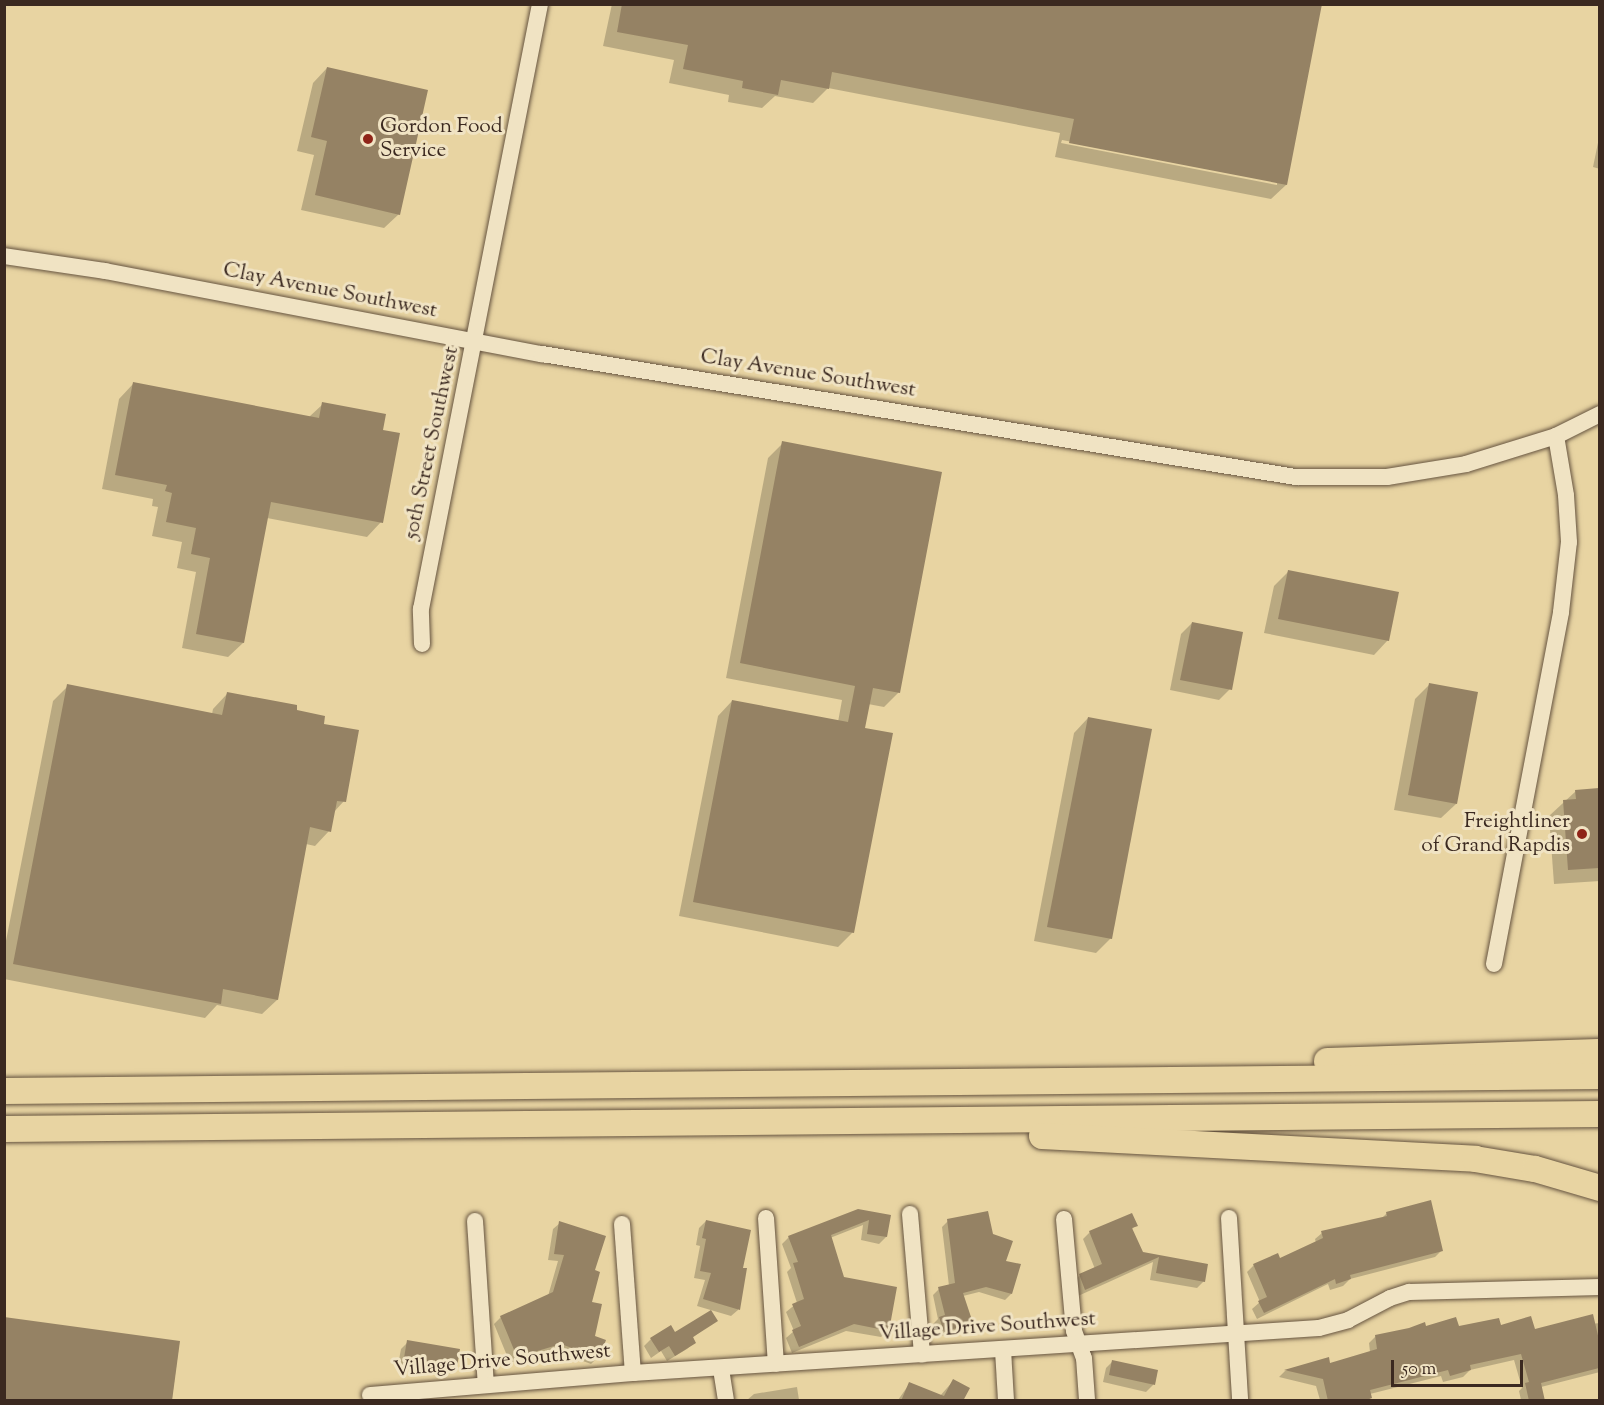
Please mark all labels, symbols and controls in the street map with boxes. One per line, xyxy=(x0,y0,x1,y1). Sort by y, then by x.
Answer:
place label: Gordon Food Service xyxy=(380,114,503,164)
marker: Gordon Food Service xyxy=(361,132,375,146)
street label: Clay Avenue Southwest xyxy=(221,258,439,324)
street label: 50th Street Southwest xyxy=(399,344,465,542)
street label: Clay Avenue Southwest xyxy=(699,345,917,403)
place label: Freightliner of Grand Rapdis xyxy=(1421,809,1570,859)
marker: Freightliner of Grand Rapdis xyxy=(1575,827,1589,841)
street label: Village Drive Southwest xyxy=(877,1307,1097,1347)
street label: Village Drive Southwest xyxy=(392,1339,612,1383)
scale bar xyxy=(1394,1348,1526,1386)
text: 50 m xyxy=(1402,1357,1436,1383)

